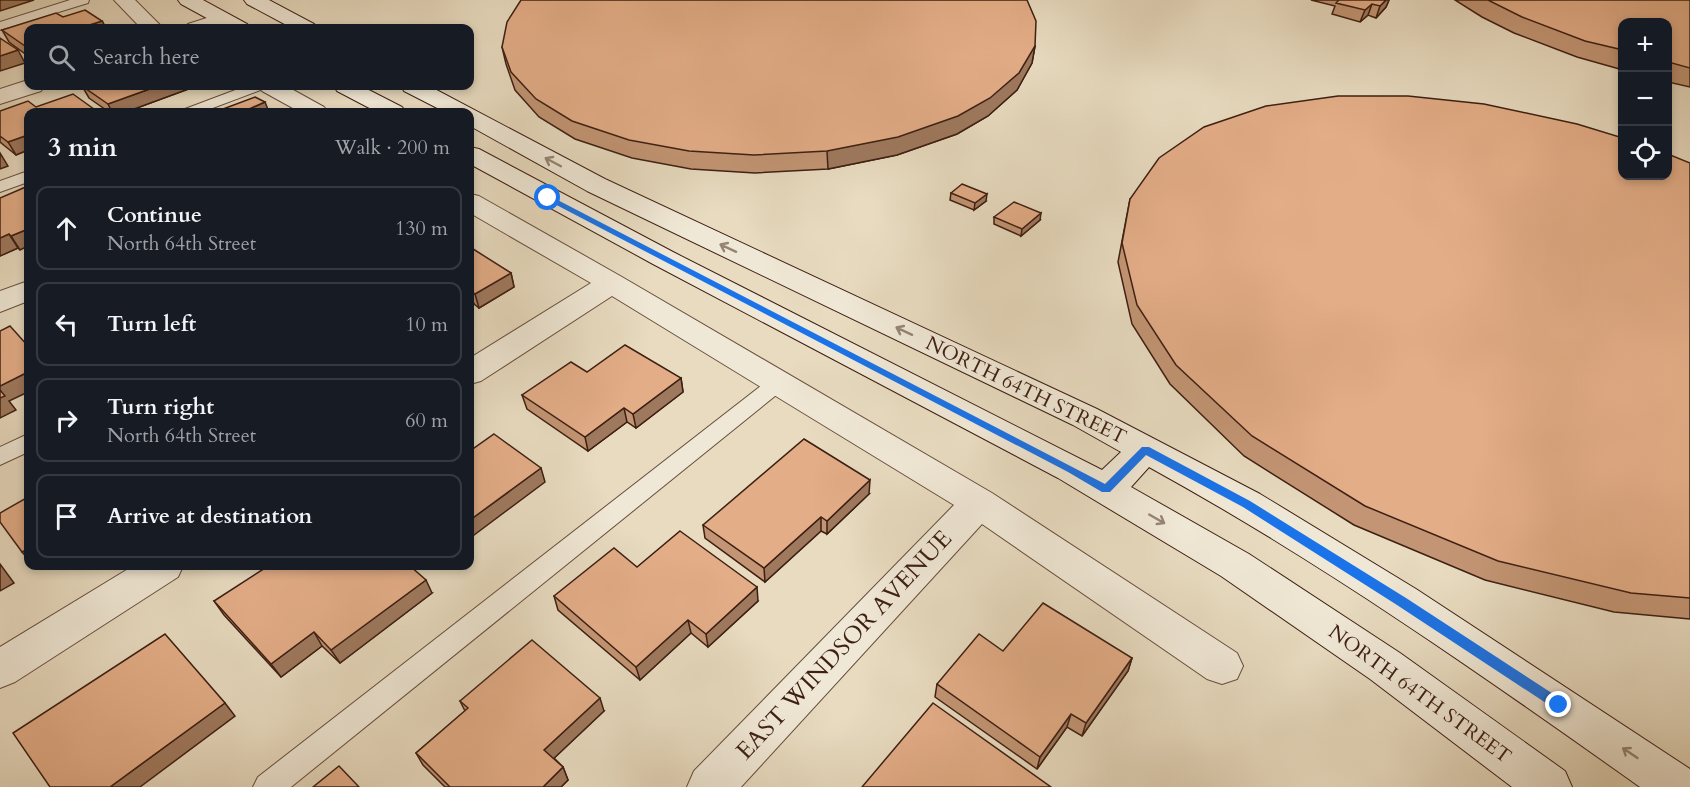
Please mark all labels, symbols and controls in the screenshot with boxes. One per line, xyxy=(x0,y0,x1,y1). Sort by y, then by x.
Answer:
map controls xyxy=(1618,18,1672,180)
button: + xyxy=(1618,18,1672,72)
search box xyxy=(24,24,474,90)
icon: search xyxy=(45,41,78,74)
text: Search here xyxy=(93,42,200,72)
button: − xyxy=(1618,72,1672,126)
button: locate xyxy=(1618,126,1672,180)
text: 3 min xyxy=(48,130,117,165)
text: Walk · 200 m xyxy=(335,134,450,161)
one-way arrow xyxy=(545,156,562,168)
route start xyxy=(534,184,560,210)
text: Continue xyxy=(107,200,202,230)
icon: ahead xyxy=(50,212,83,245)
text: 130 m xyxy=(395,215,448,242)
text: North 64th Street xyxy=(107,230,256,257)
one-way arrow xyxy=(720,241,738,253)
icon: left xyxy=(50,308,83,341)
text: Turn left xyxy=(107,309,196,339)
text: 10 m xyxy=(405,311,448,338)
one-way arrow xyxy=(896,325,914,337)
street label: NORTH 64TH STREET xyxy=(921,330,1131,451)
text: Turn right xyxy=(107,392,214,422)
icon: right xyxy=(50,404,83,437)
text: 60 m xyxy=(405,407,448,434)
text: North 64th Street xyxy=(107,422,256,449)
icon: arrive xyxy=(50,500,83,533)
text: Arrive at destination xyxy=(107,501,312,531)
one-way arrow xyxy=(1148,513,1165,525)
street label: EAST WINDSOR AVENUE xyxy=(729,523,959,767)
street label: NORTH 64TH STREET xyxy=(1323,618,1517,770)
route end xyxy=(1545,691,1571,717)
one-way arrow xyxy=(1623,747,1639,759)

